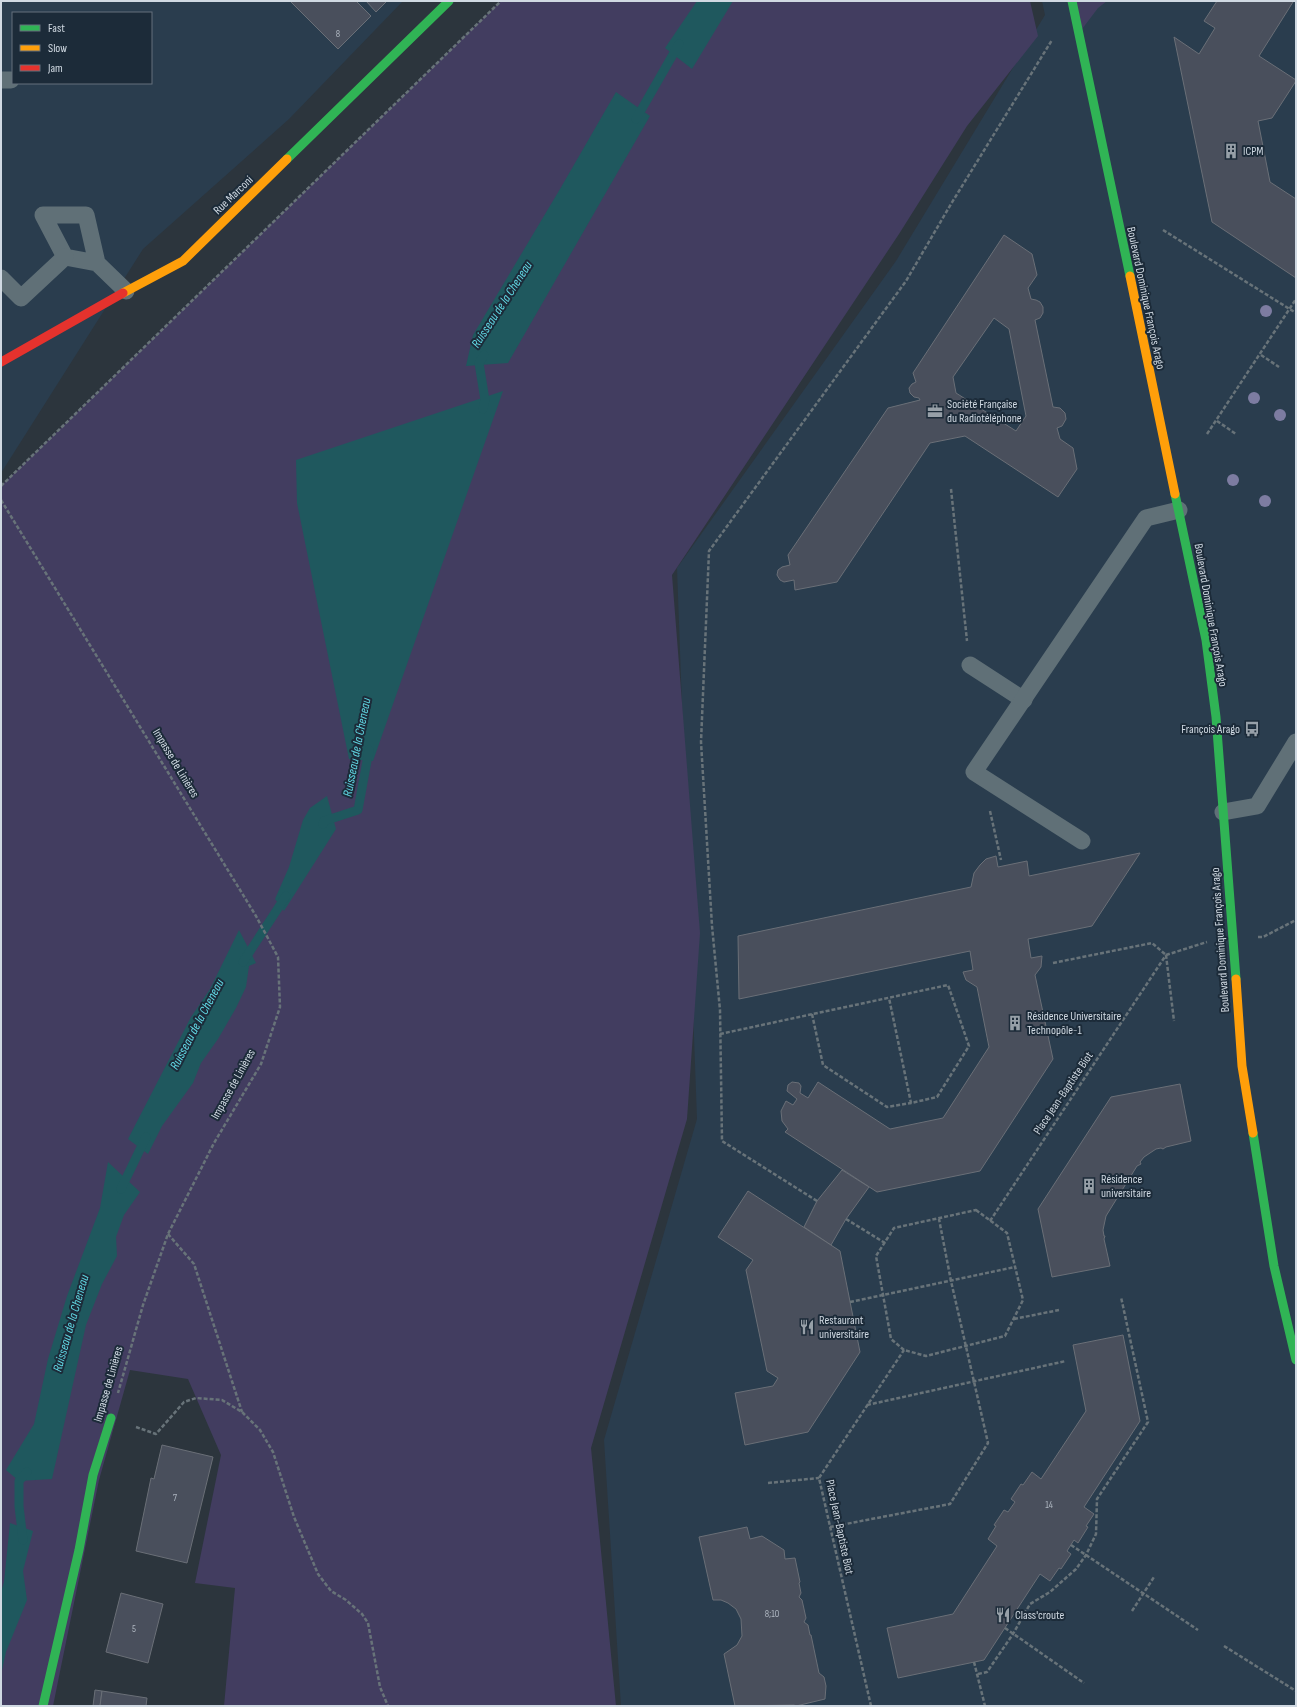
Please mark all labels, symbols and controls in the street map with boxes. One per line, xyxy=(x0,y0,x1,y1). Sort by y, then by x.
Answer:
legend xyxy=(12,12,152,84)
text: Fast xyxy=(48,21,65,36)
house number: 8 xyxy=(336,28,340,40)
text: Slow xyxy=(48,41,67,56)
text: Jam xyxy=(47,61,63,76)
building icon: ICPM xyxy=(1222,142,1240,160)
place label: ICPM xyxy=(1243,144,1263,159)
street label: Rue Marconi xyxy=(210,173,256,218)
street label: Boulevard Dominique François Arago xyxy=(1123,226,1168,371)
water label: Ruisseau de la Cheneau xyxy=(468,258,536,351)
place label: Société Française du Radiotéléphone xyxy=(947,397,1022,426)
office icon: Société Française du Radiotéléphone xyxy=(926,402,944,420)
street label: Boulevard Dominique François Arago xyxy=(1191,542,1231,688)
water label: Ruisseau de la Cheneau xyxy=(340,696,375,798)
bus stop icon: François Arago xyxy=(1243,720,1261,738)
place label: François Arago xyxy=(1181,722,1240,737)
street label: Impasse de Linières xyxy=(149,726,202,801)
street label: Boulevard Dominique François Arago xyxy=(1208,867,1233,1013)
water label: Ruisseau de la Cheneau xyxy=(166,976,228,1072)
place label: Résidence Universitaire Technopôle-1 xyxy=(1027,1009,1121,1038)
building icon: Résidence Universitaire Technopôle-1 xyxy=(1006,1014,1024,1032)
street label: Impasse de Linières xyxy=(208,1047,259,1122)
street label: Place Jean-Baptiste Biot xyxy=(1030,1049,1097,1137)
place label: Résidence universitaire xyxy=(1101,1172,1151,1201)
building icon: Résidence universitaire xyxy=(1080,1177,1098,1195)
water label: Ruisseau de la Cheneau xyxy=(49,1272,93,1374)
place label: Restaurant universitaire xyxy=(819,1313,869,1342)
restaurant icon: Restaurant universitaire xyxy=(798,1318,816,1336)
street label: Impasse de Linières xyxy=(91,1345,126,1424)
street label: Place Jean-Baptiste Biot xyxy=(822,1478,857,1576)
house number: 7 xyxy=(173,1492,177,1504)
house number: 14 xyxy=(1045,1499,1053,1511)
restaurant icon: Class'croute xyxy=(994,1606,1012,1624)
house number: 8;10 xyxy=(765,1608,779,1620)
place label: Class'croute xyxy=(1015,1608,1065,1623)
house number: 5 xyxy=(132,1623,136,1635)

